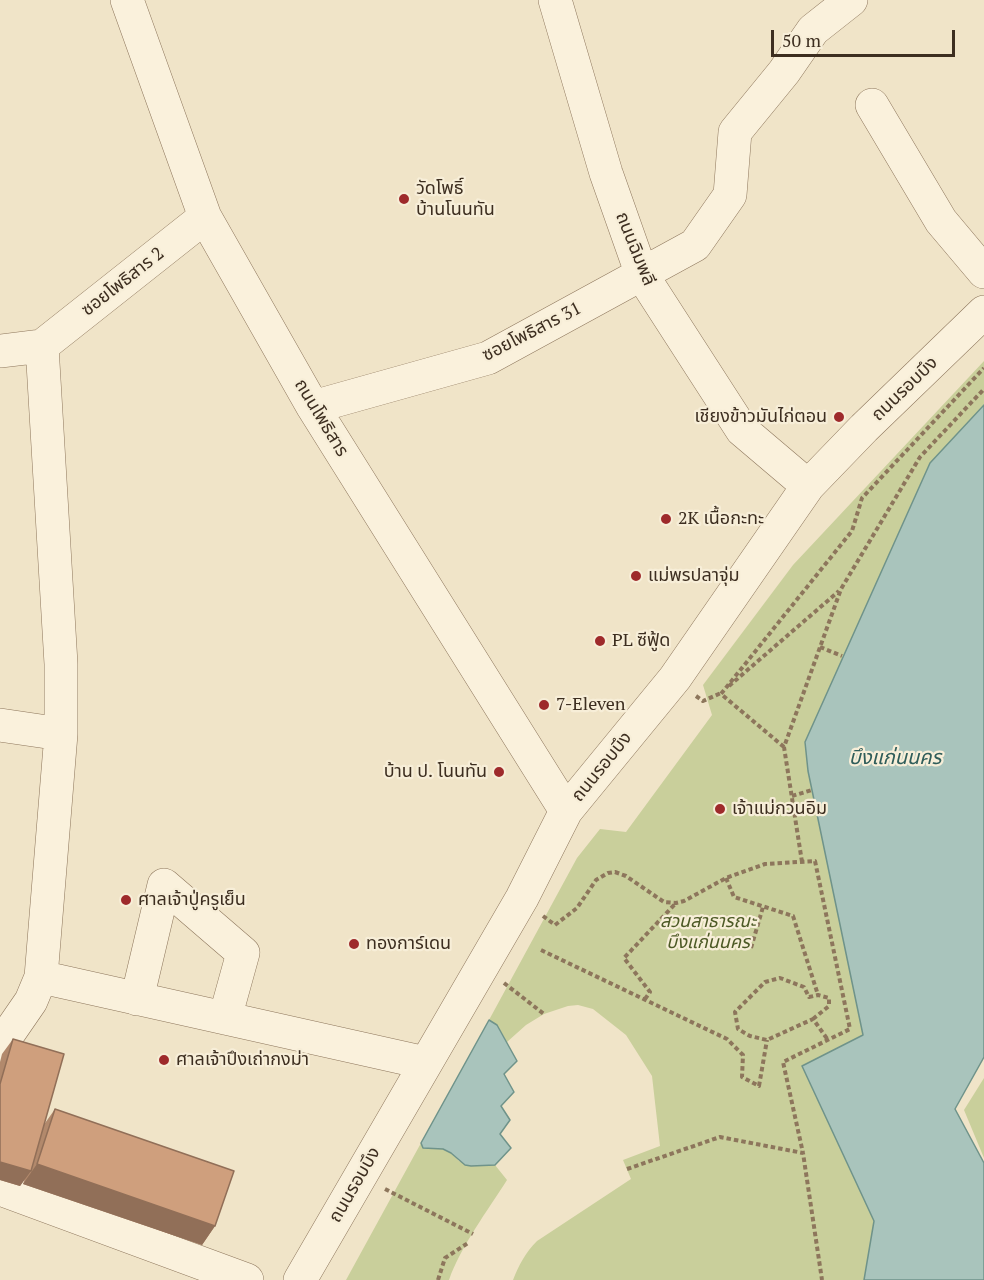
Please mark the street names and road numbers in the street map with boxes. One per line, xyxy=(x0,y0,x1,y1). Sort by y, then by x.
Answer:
street label: ถนนฉิมพลี xyxy=(610,209,660,289)
street label: ซอยโพธิสาร 2 xyxy=(77,243,169,321)
street label: ซอยโพธิสาร 31 xyxy=(479,298,585,366)
street label: ถนนรอบบึง xyxy=(867,352,943,426)
street label: ถนนโพธิสาร xyxy=(289,375,353,461)
street label: ถนนรอบบึง xyxy=(567,728,637,806)
street label: ถนนรอบบึง xyxy=(325,1143,385,1227)

